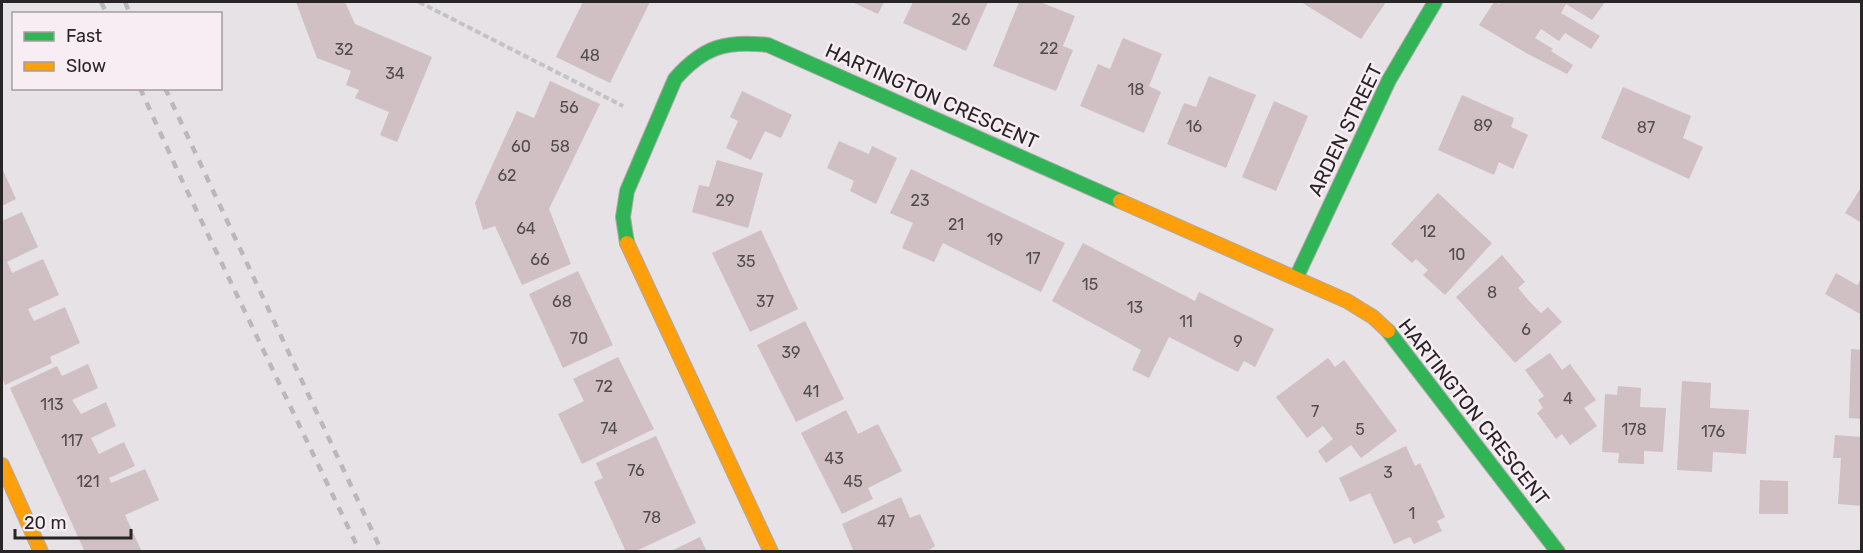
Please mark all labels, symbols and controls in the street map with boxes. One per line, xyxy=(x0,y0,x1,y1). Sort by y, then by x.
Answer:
house number: 26 xyxy=(951,10,971,29)
legend xyxy=(12,12,222,90)
text: Fast xyxy=(66,25,102,47)
street label: HARTINGTON CRESCENT xyxy=(822,38,1043,154)
house number: 22 xyxy=(1040,39,1058,58)
house number: 32 xyxy=(334,40,354,59)
house number: 48 xyxy=(580,46,600,65)
text: Slow xyxy=(66,55,106,77)
street label: ARDEN STREET xyxy=(1303,60,1388,200)
house number: 34 xyxy=(385,64,405,83)
house number: 18 xyxy=(1127,80,1145,99)
house number: 56 xyxy=(559,98,579,117)
house number: 89 xyxy=(1473,116,1493,135)
house number: 16 xyxy=(1186,117,1203,136)
house number: 87 xyxy=(1637,118,1655,137)
house number: 60 xyxy=(511,137,531,156)
house number: 58 xyxy=(550,137,570,156)
house number: 62 xyxy=(497,166,517,185)
house number: 29 xyxy=(716,191,734,210)
house number: 23 xyxy=(910,191,930,210)
house number: 21 xyxy=(948,215,964,234)
house number: 64 xyxy=(516,219,536,238)
house number: 12 xyxy=(1420,222,1436,241)
house number: 19 xyxy=(987,230,1003,249)
house number: 10 xyxy=(1448,245,1466,264)
house number: 17 xyxy=(1025,249,1041,268)
house number: 66 xyxy=(530,250,550,269)
house number: 35 xyxy=(736,252,756,271)
house number: 15 xyxy=(1082,275,1098,294)
house number: 8 xyxy=(1487,283,1497,302)
house number: 68 xyxy=(552,292,572,311)
house number: 37 xyxy=(756,292,774,311)
house number: 13 xyxy=(1127,298,1143,317)
house number: 11 xyxy=(1179,312,1193,331)
street label: HARTINGTON CRESCENT xyxy=(1394,314,1555,511)
house number: 6 xyxy=(1521,320,1531,339)
house number: 70 xyxy=(570,329,588,348)
house number: 9 xyxy=(1233,332,1243,351)
house number: 39 xyxy=(781,343,801,362)
house number: 72 xyxy=(595,377,613,396)
house number: 41 xyxy=(803,382,819,401)
house number: 4 xyxy=(1563,389,1573,408)
house number: 113 xyxy=(40,395,64,414)
house number: 7 xyxy=(1311,402,1319,421)
house number: 74 xyxy=(600,419,618,438)
house number: 5 xyxy=(1355,420,1365,439)
house number: 178 xyxy=(1621,420,1647,439)
house number: 176 xyxy=(1701,422,1725,441)
house number: 117 xyxy=(61,431,83,450)
house number: 43 xyxy=(824,449,844,468)
house number: 76 xyxy=(627,461,645,480)
house number: 3 xyxy=(1383,463,1393,482)
house number: 121 xyxy=(76,472,100,491)
house number: 45 xyxy=(843,472,863,491)
scale bar xyxy=(15,502,130,540)
house number: 1 xyxy=(1409,504,1415,523)
house number: 78 xyxy=(643,508,661,527)
text: 20 m xyxy=(24,512,66,534)
house number: 47 xyxy=(877,512,895,531)

